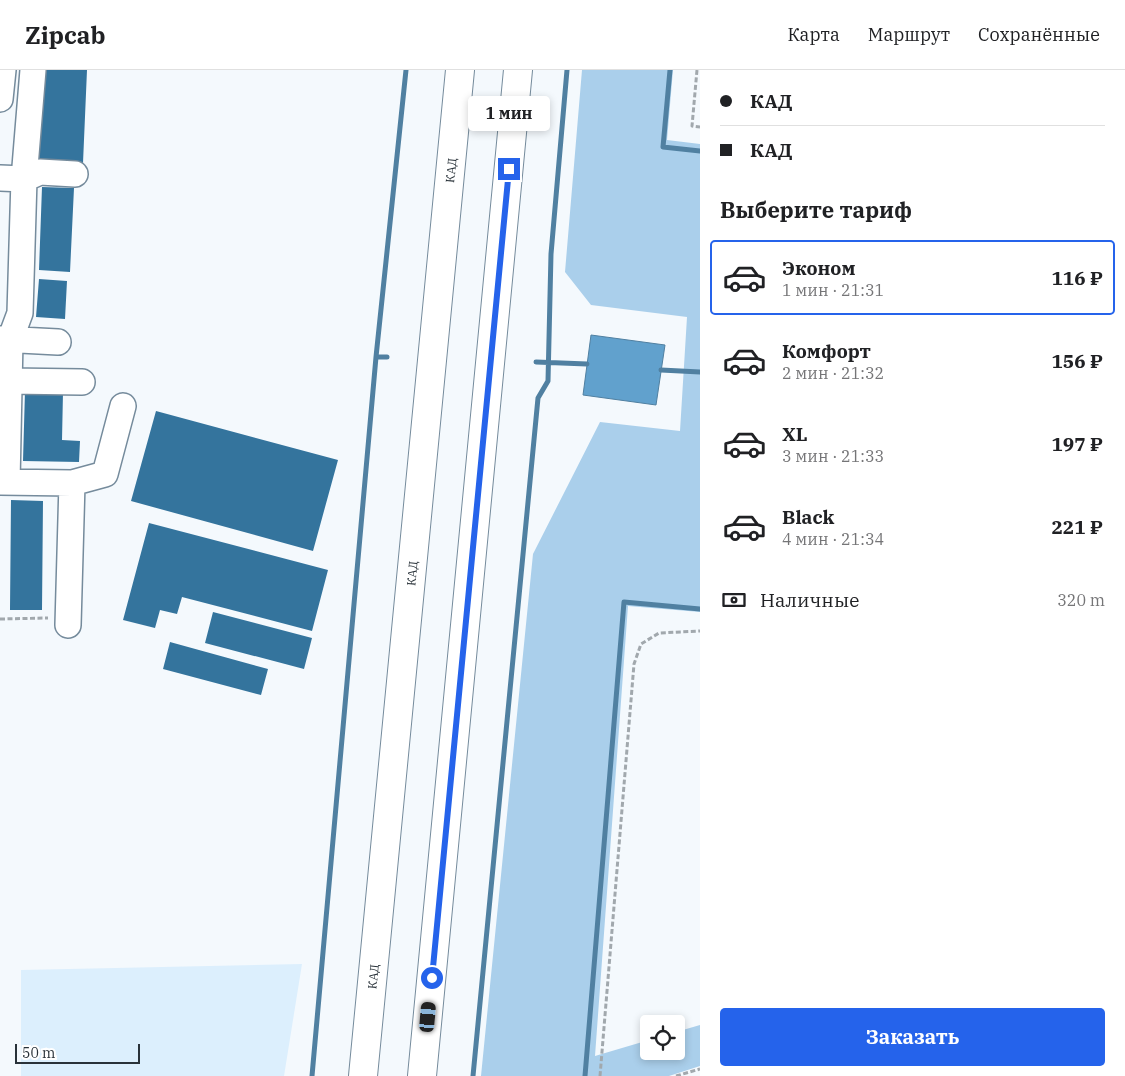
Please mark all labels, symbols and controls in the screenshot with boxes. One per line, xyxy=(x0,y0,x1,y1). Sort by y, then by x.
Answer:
text: Zipcab xyxy=(25,19,106,51)
text: Карта xyxy=(787,23,840,46)
text: Маршрут xyxy=(868,23,950,46)
text: Сохранённые xyxy=(978,23,1100,46)
text: КАД xyxy=(750,89,792,113)
callout: 1 мин xyxy=(468,97,550,132)
text: 1 мин xyxy=(486,103,532,123)
text: КАД xyxy=(750,138,792,162)
street label: КАД xyxy=(442,157,459,183)
route end xyxy=(498,158,520,180)
text: Выберите тариф xyxy=(720,195,912,224)
icon: car xyxy=(722,255,767,300)
text: Эконом xyxy=(782,256,855,280)
text: 116 ₽ xyxy=(1051,266,1103,290)
text: 1 мин · 21:31 xyxy=(782,280,884,300)
icon: car xyxy=(722,338,767,383)
text: Комфорт xyxy=(782,339,871,363)
text: 156 ₽ xyxy=(1051,349,1103,373)
text: 2 мин · 21:32 xyxy=(782,363,884,383)
icon: car xyxy=(722,421,767,466)
text: XL xyxy=(782,422,808,446)
text: 197 ₽ xyxy=(1051,432,1103,456)
text: 3 мин · 21:33 xyxy=(782,446,884,466)
icon: car xyxy=(722,504,767,549)
text: Black xyxy=(782,505,834,529)
text: 221 ₽ xyxy=(1051,515,1103,539)
text: 4 мин · 21:34 xyxy=(782,529,884,549)
street label: КАД xyxy=(403,560,420,587)
icon: cash xyxy=(720,586,748,614)
text: Наличные xyxy=(760,588,859,612)
text: 320 m xyxy=(1057,590,1105,610)
street label: КАД xyxy=(364,963,381,990)
route start xyxy=(421,967,443,989)
car xyxy=(419,1001,436,1033)
button: Заказать xyxy=(720,1008,1105,1066)
map controls xyxy=(640,1015,685,1060)
button: locate xyxy=(640,1015,685,1060)
scale bar xyxy=(15,1041,140,1064)
text: 50 m xyxy=(22,1044,55,1062)

